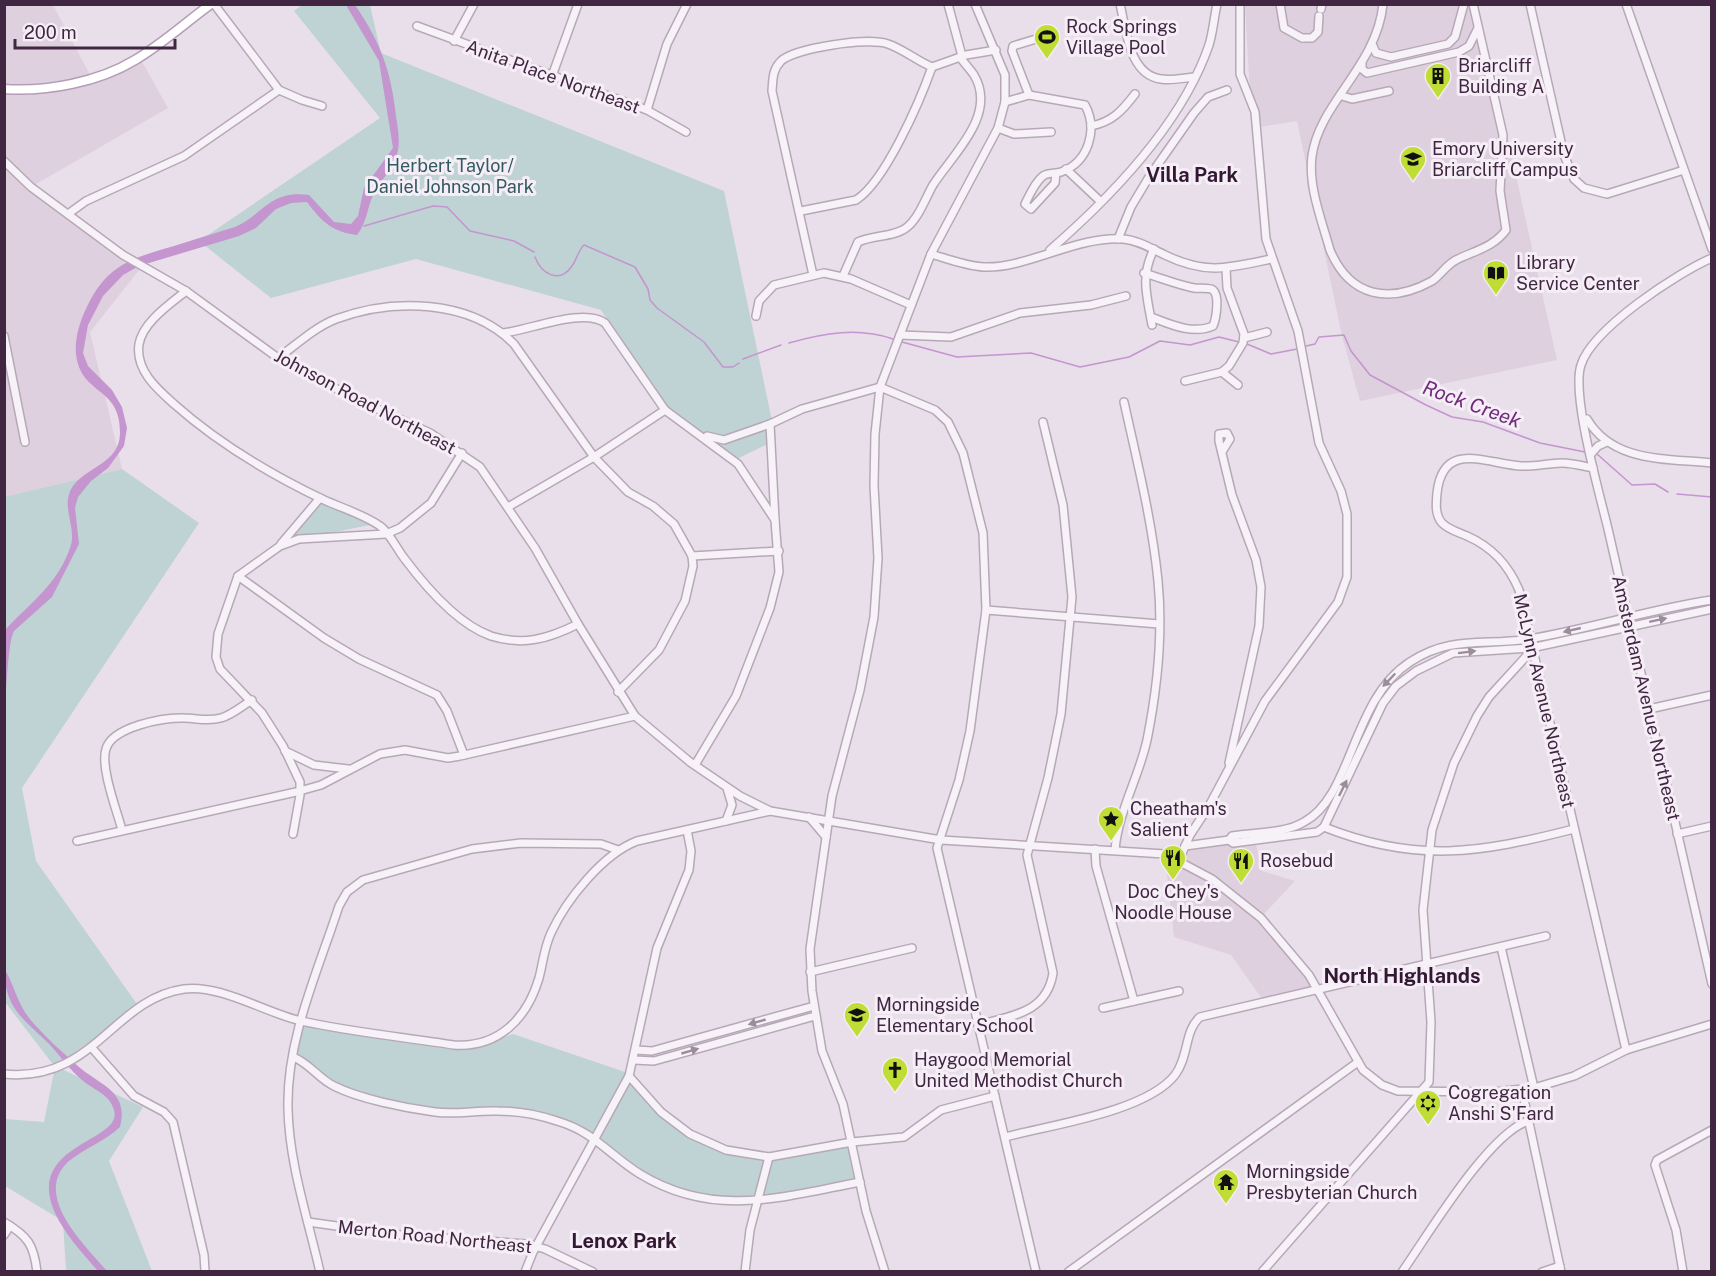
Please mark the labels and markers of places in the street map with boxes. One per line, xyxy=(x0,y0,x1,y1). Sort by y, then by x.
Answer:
place label: Rock Springs Village Pool xyxy=(1066,16,1177,58)
sports icon: Rock Springs Village Pool xyxy=(1032,22,1062,60)
place label: Briarcliff Building A xyxy=(1458,55,1545,97)
building icon: Briarcliff Building A xyxy=(1423,61,1453,99)
place label: Emory University Briarcliff Campus xyxy=(1432,138,1578,180)
school or university icon: Emory University Briarcliff Campus xyxy=(1398,144,1428,182)
place label: Library Service Center xyxy=(1516,252,1640,294)
library icon: Library Service Center xyxy=(1481,258,1511,296)
place label: Cheatham's Salient xyxy=(1130,798,1227,840)
place icon: Cheatham's Salient xyxy=(1096,804,1126,842)
restaurant icon: Doc Chey's Noodle House xyxy=(1158,843,1188,881)
restaurant icon: Rosebud xyxy=(1226,846,1256,884)
place label: Rosebud xyxy=(1260,850,1333,871)
place label: Doc Chey's Noodle House xyxy=(1114,881,1232,923)
place label: Morningside Elementary School xyxy=(876,994,1034,1036)
school or university icon: Morningside Elementary School xyxy=(842,1000,872,1038)
place label: Haygood Memorial United Methodist Church xyxy=(914,1049,1123,1091)
church icon: Haygood Memorial United Methodist Church xyxy=(880,1055,910,1093)
place label: Cogregation Anshi S'Fard xyxy=(1448,1082,1554,1124)
synagogue icon: Cogregation Anshi S'Fard xyxy=(1413,1088,1443,1126)
place label: Morningside Presbyterian Church xyxy=(1246,1161,1417,1203)
temple icon: Morningside Presbyterian Church xyxy=(1211,1167,1241,1205)

